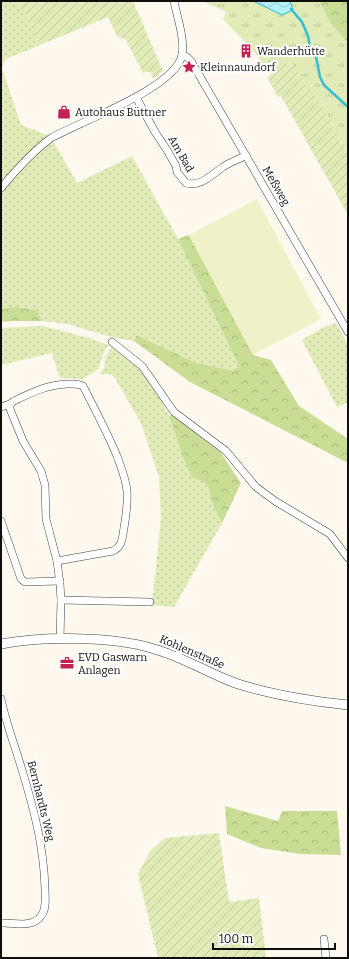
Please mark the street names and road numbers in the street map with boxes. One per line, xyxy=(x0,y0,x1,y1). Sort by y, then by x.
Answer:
street label: Am Bad xyxy=(165,134,197,175)
street label: Meßweg xyxy=(260,164,292,208)
street label: Kohlenstraße xyxy=(157,632,227,672)
street label: Bernhardts Weg xyxy=(25,759,57,843)

